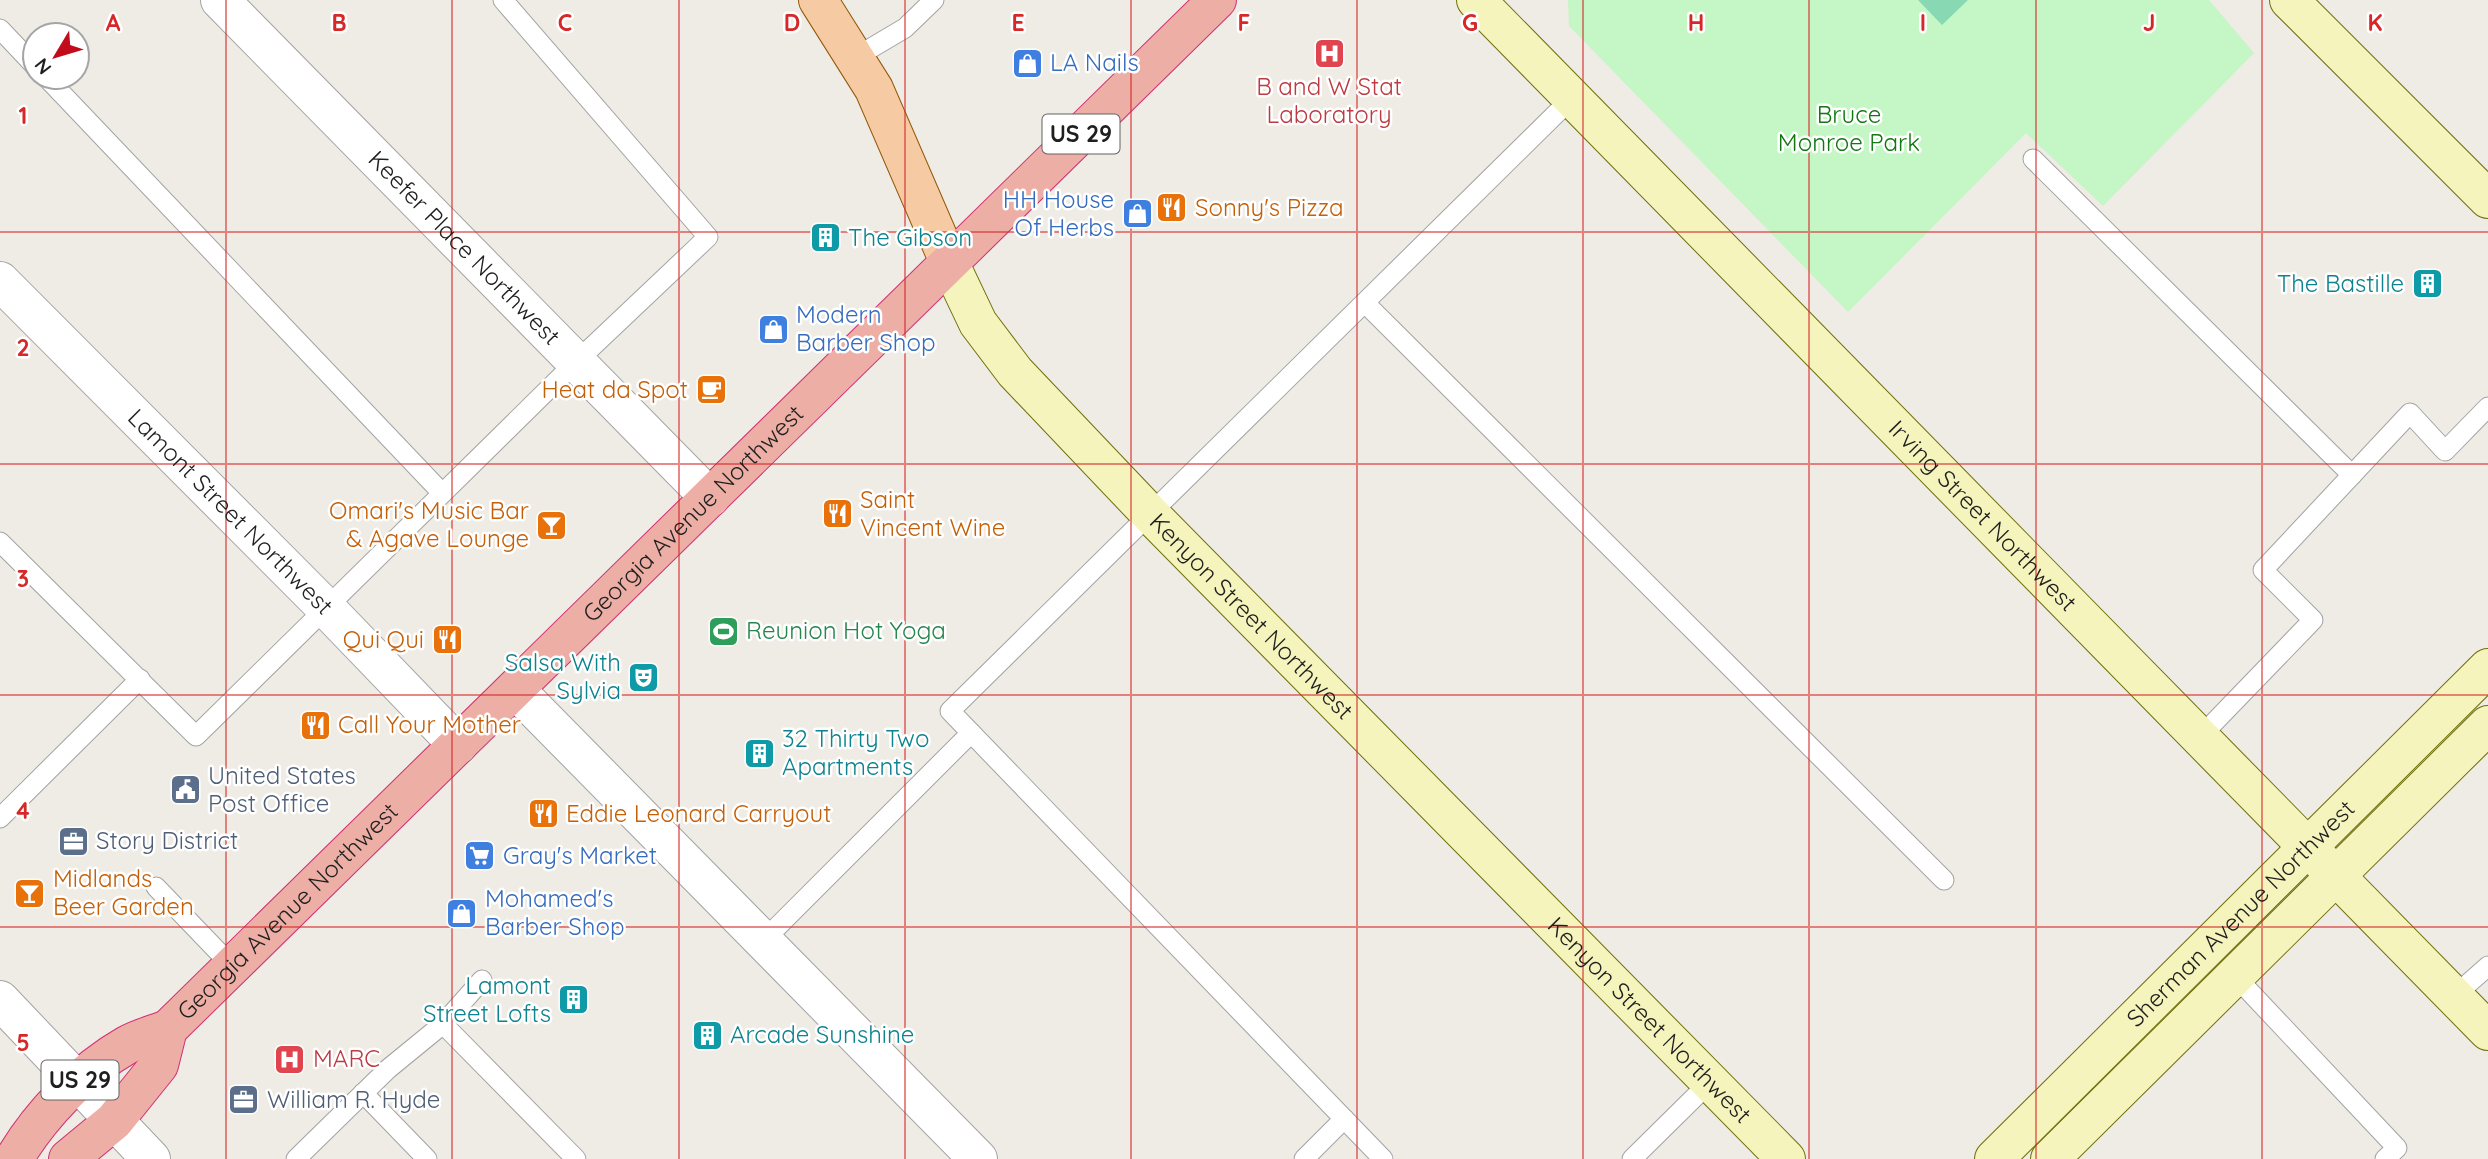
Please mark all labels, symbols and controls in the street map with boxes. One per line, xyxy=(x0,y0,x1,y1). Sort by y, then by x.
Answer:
text: A xyxy=(106,8,121,37)
text: B xyxy=(331,8,347,37)
text: C xyxy=(558,8,572,37)
text: D xyxy=(784,8,800,37)
text: E xyxy=(1011,8,1025,37)
text: F xyxy=(1238,8,1250,37)
text: G xyxy=(1462,8,1478,37)
text: H xyxy=(1688,8,1704,37)
text: I xyxy=(1920,8,1926,37)
text: J xyxy=(2143,8,2155,37)
text: K xyxy=(2367,8,2383,37)
north arrow xyxy=(21,21,91,91)
hospital icon: B and W Stat Laboratory xyxy=(1312,36,1346,70)
shop icon: LA Nails xyxy=(1010,46,1044,80)
place label: LA Nails xyxy=(1050,47,1139,77)
text: N xyxy=(29,54,56,79)
place label: B and W Stat Laboratory xyxy=(1256,71,1402,129)
park label: Bruce Monroe Park xyxy=(1778,99,1920,157)
text: 1 xyxy=(19,101,27,130)
road number: US 29 xyxy=(1042,114,1120,154)
street label: Keefer Place Northwest xyxy=(363,144,567,351)
place label: HH House Of Herbs xyxy=(1003,184,1114,242)
restaurant icon: Sonny's Pizza xyxy=(1155,191,1189,225)
place label: Sonny's Pizza xyxy=(1195,192,1344,222)
shop icon: HH House Of Herbs xyxy=(1120,197,1154,231)
building icon: The Gibson xyxy=(808,221,842,255)
place label: The Gibson xyxy=(848,222,972,252)
building icon: The Bastille xyxy=(2410,267,2444,301)
place label: The Bastille xyxy=(2277,268,2404,298)
place label: Modern Barber Shop xyxy=(796,299,935,357)
shop icon: Modern Barber Shop xyxy=(756,312,790,346)
text: 2 xyxy=(16,333,30,362)
cafe icon: Heat da Spot xyxy=(694,373,728,407)
place label: Heat da Spot xyxy=(542,374,688,404)
street label: Georgia Avenue Northwest xyxy=(576,398,809,628)
street label: Lamont Street Northwest xyxy=(122,402,340,620)
street label: Irving Street Northwest xyxy=(1883,413,2084,617)
place label: Saint Vincent Wine xyxy=(860,484,1005,542)
place label: Omari's Music Bar & Agave Lounge xyxy=(329,495,529,553)
restaurant icon: Saint Vincent Wine xyxy=(820,497,854,531)
street label: Kenyon Street Northwest xyxy=(1144,507,1360,725)
bar icon: Omari's Music Bar & Agave Lounge xyxy=(535,508,569,542)
text: 3 xyxy=(17,564,29,593)
sports icon: Reunion Hot Yoga xyxy=(706,614,740,648)
place label: Reunion Hot Yoga xyxy=(746,615,946,645)
restaurant icon: Qui Qui xyxy=(430,623,464,657)
place label: Qui Qui xyxy=(343,624,424,654)
place label: Salsa With Sylvia xyxy=(505,647,621,705)
theatre icon: Salsa With Sylvia xyxy=(627,660,661,694)
restaurant icon: Call Your Mother xyxy=(298,708,332,742)
place label: Call Your Mother xyxy=(338,709,521,739)
place label: 32 Thirty Two Apartments xyxy=(782,723,929,781)
building icon: 32 Thirty Two Apartments xyxy=(742,736,776,770)
place label: United States Post Office xyxy=(208,760,356,818)
public building icon: United States Post Office xyxy=(168,773,202,807)
street label: Sherman Avenue Northwest xyxy=(2120,793,2360,1033)
text: 4 xyxy=(16,796,30,825)
street label: Georgia Avenue Northwest xyxy=(170,796,404,1026)
restaurant icon: Eddie Leonard Carryout xyxy=(526,797,560,831)
place label: Eddie Leonard Carryout xyxy=(566,798,831,828)
office icon: Story District xyxy=(56,824,90,858)
place label: Story District xyxy=(96,825,238,855)
supermarket icon: Gray's Market xyxy=(463,839,497,873)
place label: Gray's Market xyxy=(503,840,657,870)
place label: Midlands Beer Garden xyxy=(53,863,194,921)
bar icon: Midlands Beer Garden xyxy=(13,876,47,910)
place label: Mohamed's Barber Shop xyxy=(485,883,624,941)
shop icon: Mohamed's Barber Shop xyxy=(445,896,479,930)
street label: Kenyon Street Northwest xyxy=(1542,910,1758,1129)
place label: Lamont Street Lofts xyxy=(423,970,551,1028)
building icon: Lamont Street Lofts xyxy=(557,983,591,1017)
building icon: Arcade Sunshine xyxy=(690,1018,724,1052)
place label: Arcade Sunshine xyxy=(730,1019,914,1049)
text: 5 xyxy=(16,1028,30,1057)
hospital icon: MARC xyxy=(273,1042,307,1076)
place label: MARC xyxy=(313,1043,380,1073)
road number: US 29 xyxy=(42,1060,119,1100)
office icon: William R. Hyde xyxy=(227,1083,261,1117)
place label: William R. Hyde xyxy=(267,1084,440,1114)

